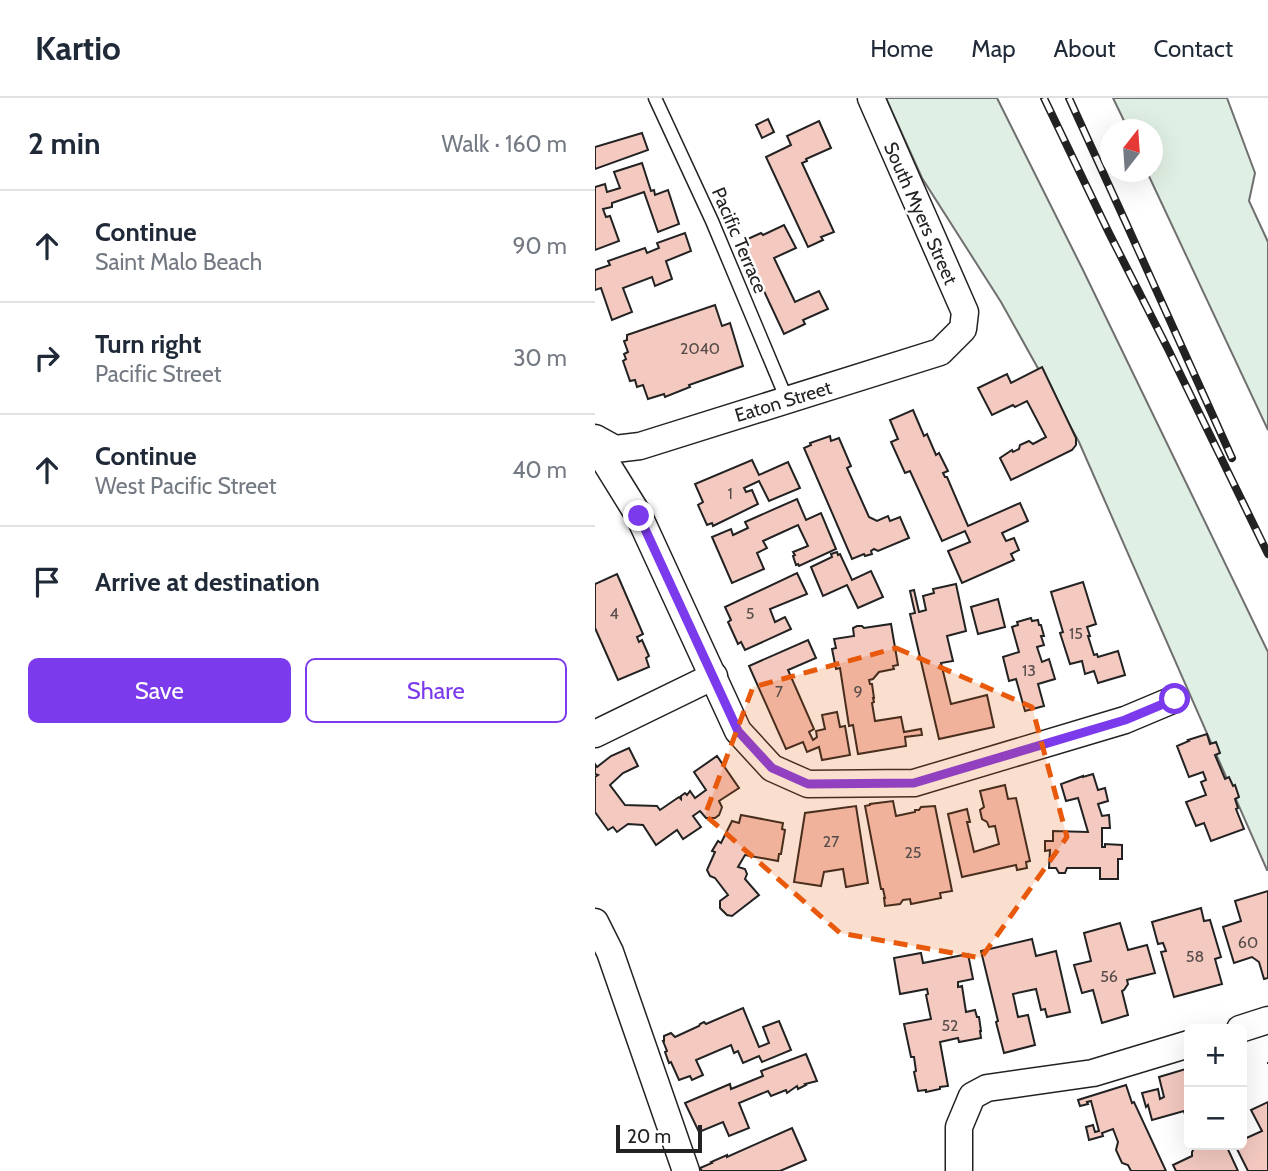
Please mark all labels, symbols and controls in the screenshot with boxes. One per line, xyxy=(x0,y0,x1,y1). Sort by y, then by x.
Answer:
text: Kartio xyxy=(35,28,121,68)
text: Home xyxy=(870,34,933,63)
text: Map xyxy=(971,34,1016,63)
text: About xyxy=(1054,34,1116,63)
text: Contact xyxy=(1154,34,1233,63)
north arrow xyxy=(1100,119,1163,182)
text: 2 min xyxy=(28,125,100,162)
text: Walk · 160 m xyxy=(442,130,567,158)
street label: South Myers Street xyxy=(879,138,963,289)
street label: Pacific Terrace xyxy=(707,184,772,297)
text: Continue xyxy=(95,216,197,248)
icon: ahead xyxy=(28,227,66,265)
text: 90 m xyxy=(513,232,567,260)
text: Saint Malo Beach xyxy=(95,248,262,276)
text: Turn right xyxy=(95,328,201,360)
icon: right xyxy=(28,339,66,377)
house number: 2040 xyxy=(680,339,720,358)
text: 30 m xyxy=(513,344,567,372)
text: Pacific Street xyxy=(95,360,221,388)
street label: Eaton Street xyxy=(732,376,835,427)
text: Continue xyxy=(95,440,197,472)
icon: ahead xyxy=(28,451,66,489)
text: 40 m xyxy=(512,456,567,484)
text: West Pacific Street xyxy=(95,472,277,500)
house number: 1 xyxy=(727,484,733,503)
route end xyxy=(623,500,654,531)
icon: arrive xyxy=(28,563,66,601)
text: Arrive at destination xyxy=(95,566,320,598)
house number: 4 xyxy=(609,604,619,623)
house number: 5 xyxy=(746,604,754,623)
house number: 15 xyxy=(1069,624,1083,643)
button: Save xyxy=(28,658,291,723)
button: Share xyxy=(305,658,567,723)
house number: 13 xyxy=(1022,661,1036,680)
house number: 7 xyxy=(775,682,783,701)
house number: 9 xyxy=(853,682,863,701)
route start xyxy=(1159,683,1190,714)
house number: 27 xyxy=(823,832,839,851)
house number: 25 xyxy=(904,843,922,862)
house number: 60 xyxy=(1238,933,1258,952)
house number: 58 xyxy=(1186,947,1204,966)
house number: 56 xyxy=(1100,967,1118,986)
house number: 52 xyxy=(941,1016,959,1035)
map controls xyxy=(1184,1024,1247,1150)
button: + xyxy=(1184,1024,1247,1087)
button: − xyxy=(1184,1087,1247,1150)
scale bar xyxy=(616,1122,702,1154)
text: 20 m xyxy=(627,1125,671,1148)

